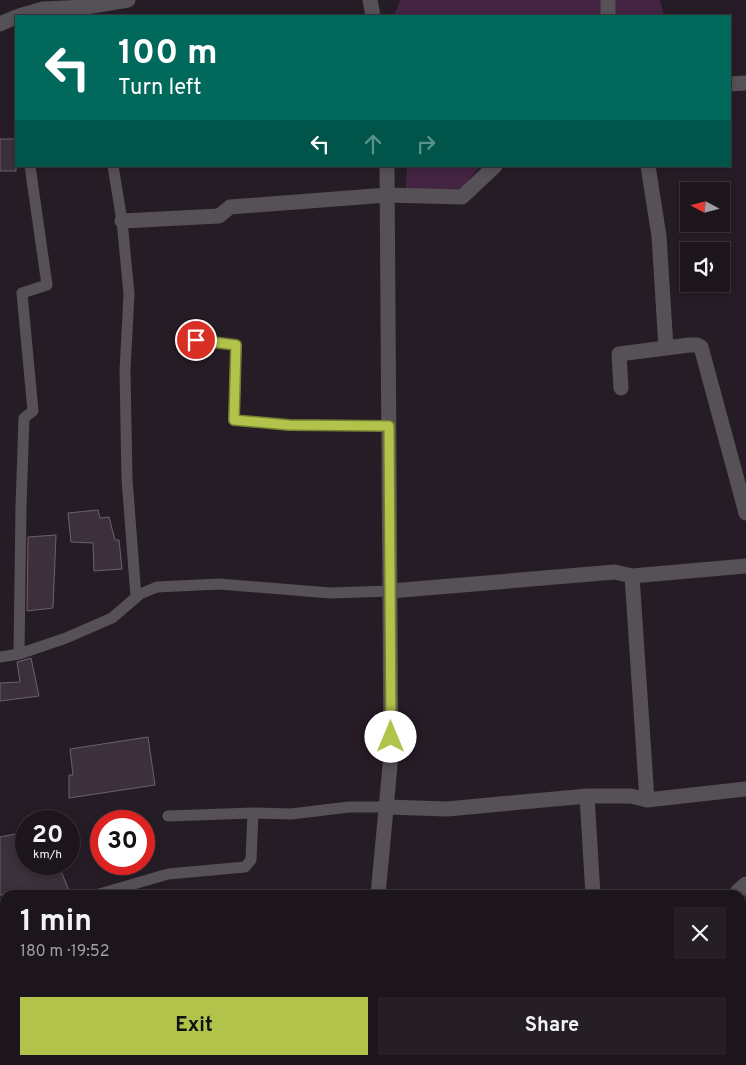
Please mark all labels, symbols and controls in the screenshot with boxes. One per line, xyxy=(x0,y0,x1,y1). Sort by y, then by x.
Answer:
text: 100 m xyxy=(118,32,218,76)
icon: left xyxy=(35,35,100,100)
text: Turn left xyxy=(118,75,201,102)
icon: left xyxy=(306,130,334,158)
icon: ahead xyxy=(359,130,387,158)
icon: right xyxy=(412,130,440,158)
north arrow xyxy=(680,182,730,232)
map controls xyxy=(680,182,730,292)
button: sound xyxy=(680,242,730,292)
pin xyxy=(175,319,217,361)
icon: arrive xyxy=(182,326,210,354)
position arrow xyxy=(364,710,416,762)
speed limit sign: 30 xyxy=(90,810,155,875)
text: 20 xyxy=(32,820,63,852)
text: km/h xyxy=(33,847,62,863)
text: 1 min xyxy=(20,904,92,941)
button: close xyxy=(674,907,726,959)
text: 180 m · 19:52 xyxy=(20,942,109,962)
button: Exit xyxy=(20,997,368,1055)
button: Share xyxy=(378,997,726,1055)

